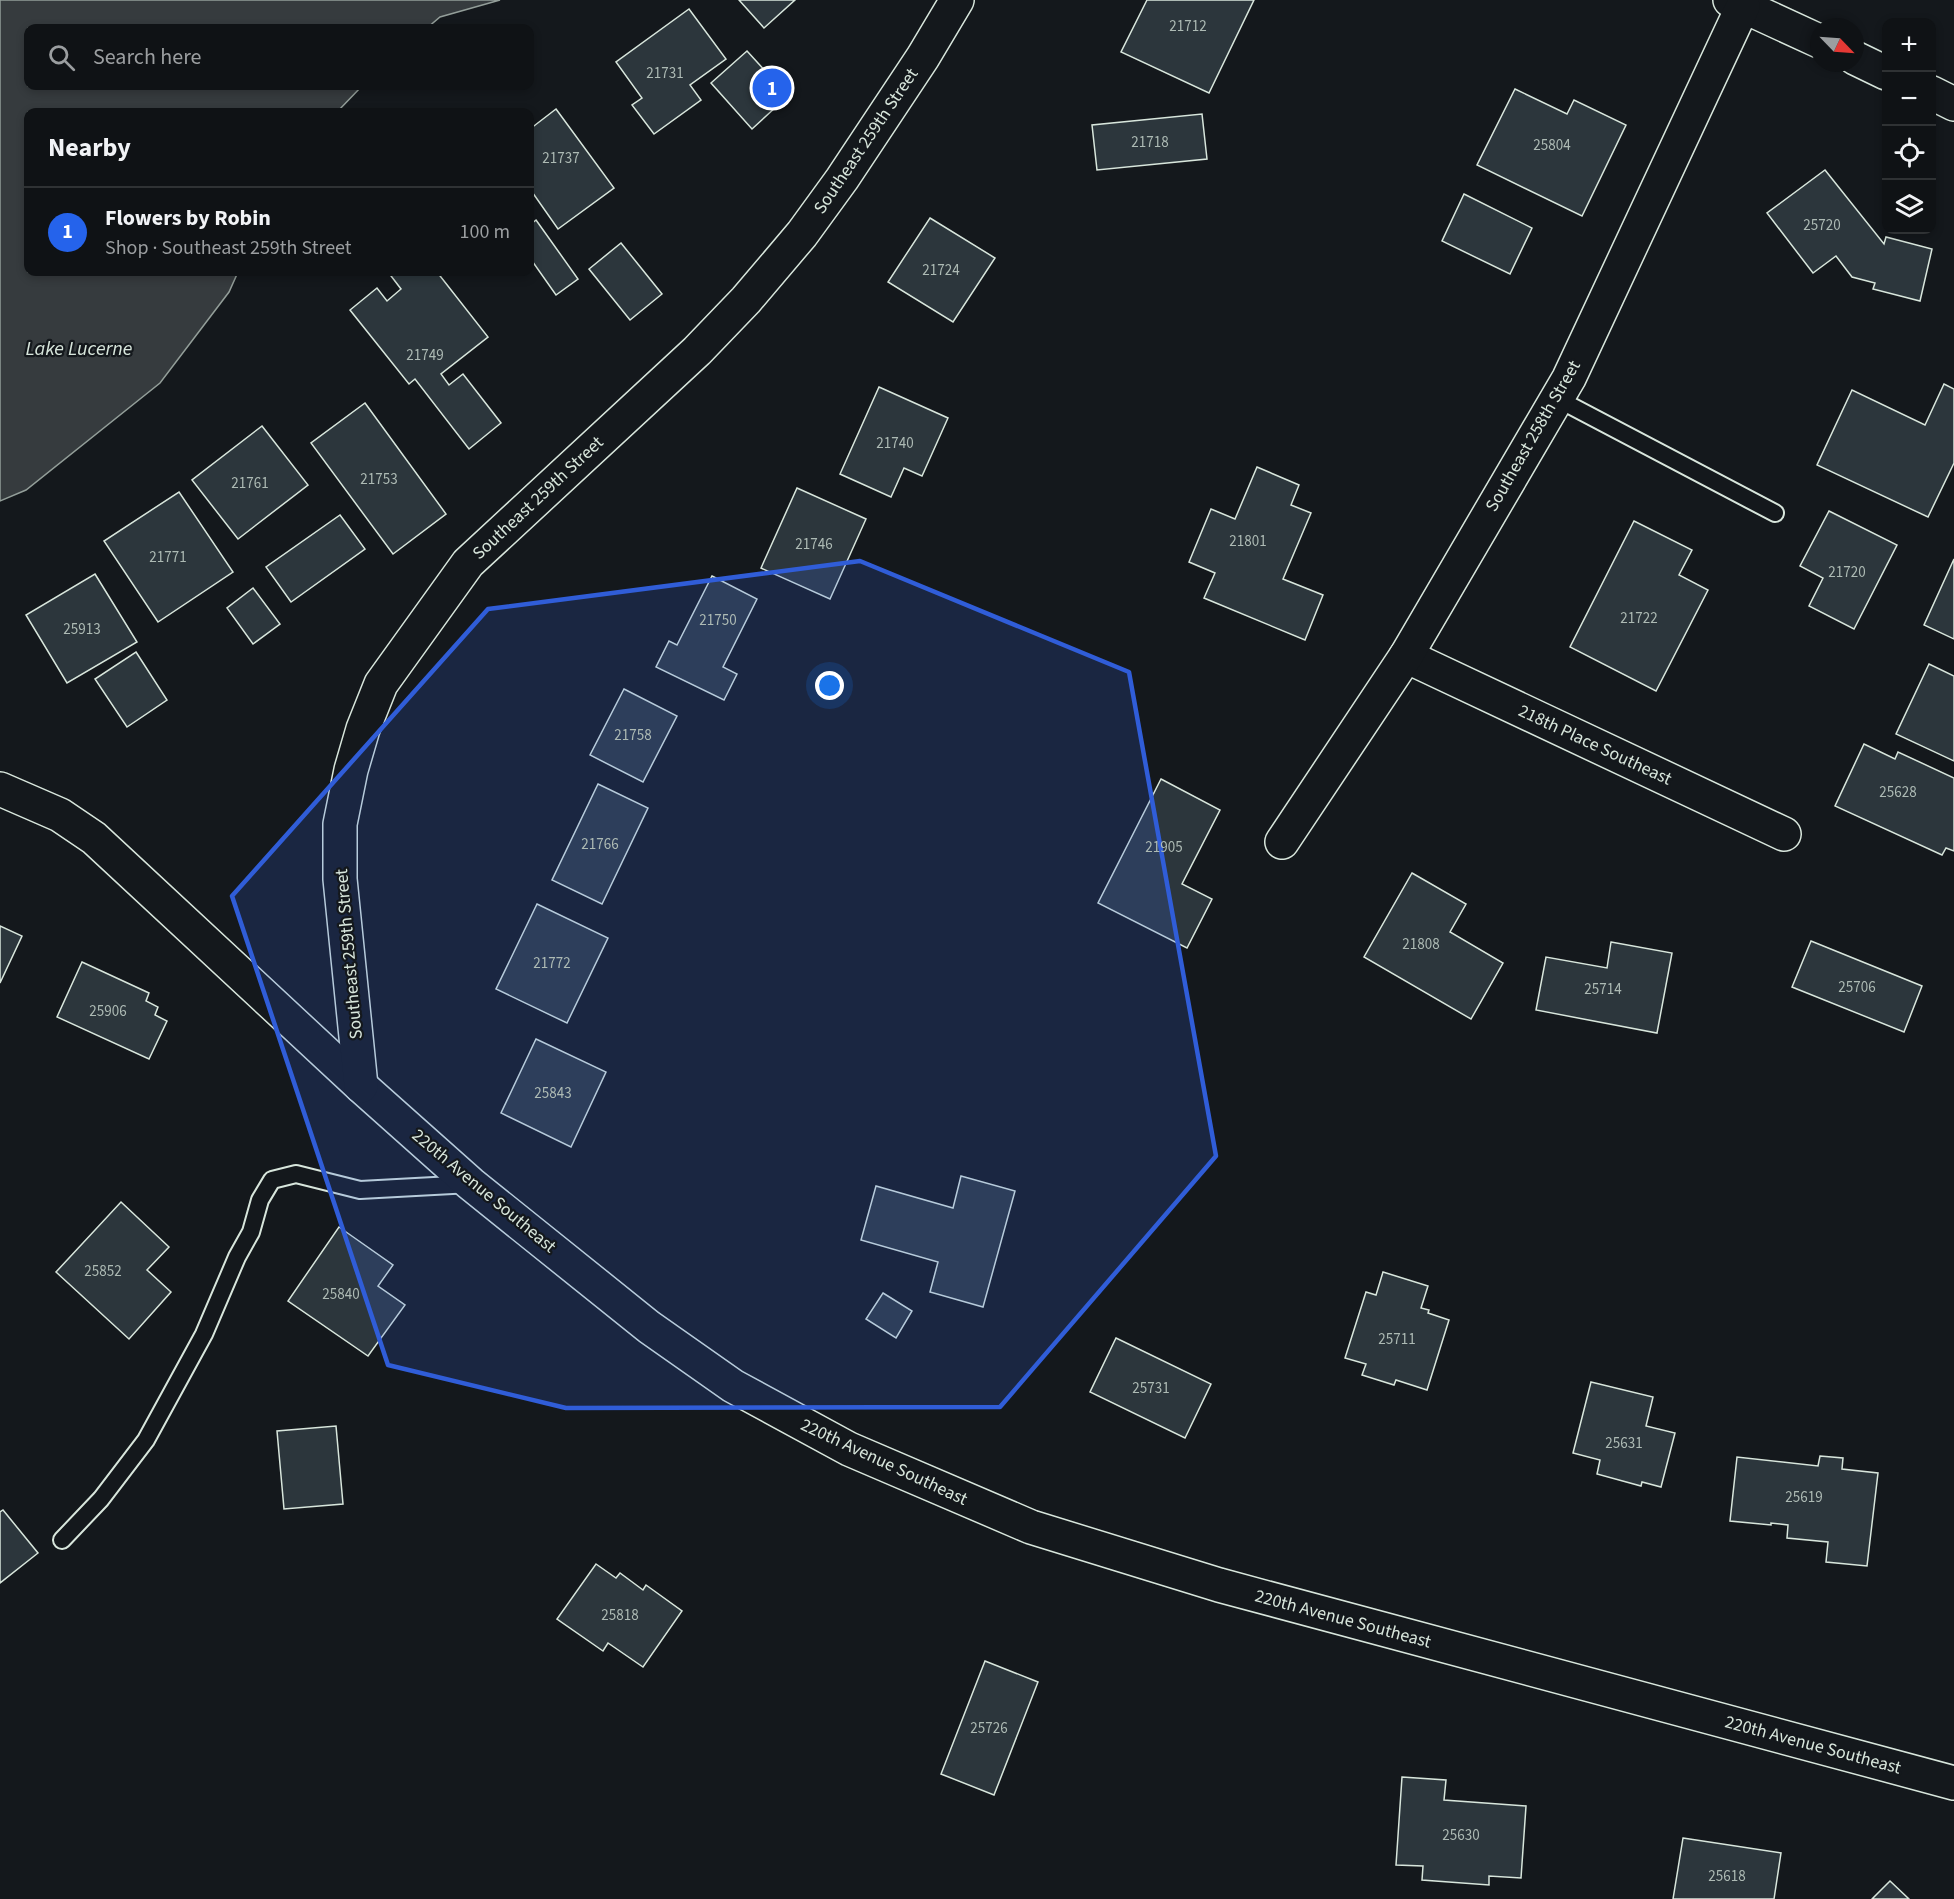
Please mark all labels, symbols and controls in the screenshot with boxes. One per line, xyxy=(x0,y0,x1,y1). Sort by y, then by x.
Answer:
house number: 21712 xyxy=(1169,16,1207,37)
north arrow xyxy=(1810,18,1864,72)
map controls xyxy=(1882,18,1936,234)
button: + xyxy=(1882,18,1936,72)
search box xyxy=(24,24,534,90)
icon: search xyxy=(45,41,78,74)
text: Search here xyxy=(93,41,201,73)
house number: 21731 xyxy=(646,63,684,84)
street label: Southeast 259th Street xyxy=(808,63,924,219)
pin: 1 xyxy=(752,66,792,110)
button: − xyxy=(1882,72,1936,126)
button: locate xyxy=(1882,126,1936,180)
text: Nearby xyxy=(48,129,131,166)
house number: 21718 xyxy=(1131,132,1169,153)
house number: 25804 xyxy=(1533,135,1571,156)
house number: 21737 xyxy=(542,148,580,169)
button: layers xyxy=(1882,180,1936,234)
text: Flowers by Robin xyxy=(105,202,271,234)
house number: 25720 xyxy=(1803,215,1841,236)
text: 1 xyxy=(62,218,73,246)
text: 100 m xyxy=(460,218,510,246)
text: Shop · Southeast 259th Street xyxy=(105,234,352,262)
house number: 21724 xyxy=(922,260,960,281)
water label: Lake Lucerne xyxy=(26,335,132,363)
house number: 21749 xyxy=(406,345,444,366)
street label: Southeast 258th Street xyxy=(1479,356,1587,516)
street label: Southeast 259th Street xyxy=(467,431,609,565)
house number: 21740 xyxy=(876,433,914,454)
house number: 21753 xyxy=(360,469,398,490)
house number: 21761 xyxy=(231,473,269,494)
house number: 21801 xyxy=(1229,531,1267,552)
house number: 21746 xyxy=(795,534,833,555)
house number: 21771 xyxy=(149,547,187,568)
house number: 21720 xyxy=(1828,562,1866,583)
house number: 21722 xyxy=(1620,608,1658,629)
house number: 21750 xyxy=(699,610,737,631)
house number: 25913 xyxy=(63,619,101,640)
your location xyxy=(815,671,844,700)
street label: 218th Place Southeast xyxy=(1514,698,1676,792)
house number: 21758 xyxy=(614,725,652,746)
house number: 25628 xyxy=(1879,782,1917,803)
house number: 21766 xyxy=(581,834,619,855)
house number: 21905 xyxy=(1145,837,1183,858)
street label: Southeast 259th Street xyxy=(329,868,369,1040)
house number: 21808 xyxy=(1402,934,1440,955)
house number: 21772 xyxy=(533,953,571,974)
house number: 25706 xyxy=(1838,977,1876,998)
house number: 25714 xyxy=(1584,979,1622,1000)
house number: 25906 xyxy=(89,1001,127,1022)
house number: 25843 xyxy=(534,1083,572,1104)
street label: 220th Avenue Southeast xyxy=(406,1123,562,1259)
house number: 25852 xyxy=(84,1261,122,1282)
house number: 25840 xyxy=(322,1284,360,1305)
house number: 25711 xyxy=(1378,1329,1416,1350)
house number: 25731 xyxy=(1132,1378,1170,1399)
street label: 220th Avenue Southeast xyxy=(796,1412,972,1512)
house number: 25631 xyxy=(1605,1433,1643,1454)
house number: 25619 xyxy=(1785,1487,1823,1508)
street label: 220th Avenue Southeast xyxy=(1252,1583,1434,1655)
house number: 25818 xyxy=(601,1605,639,1626)
street label: 220th Avenue Southeast xyxy=(1722,1709,1904,1781)
house number: 25726 xyxy=(970,1718,1008,1739)
house number: 25630 xyxy=(1442,1825,1480,1846)
house number: 25618 xyxy=(1708,1866,1746,1887)

